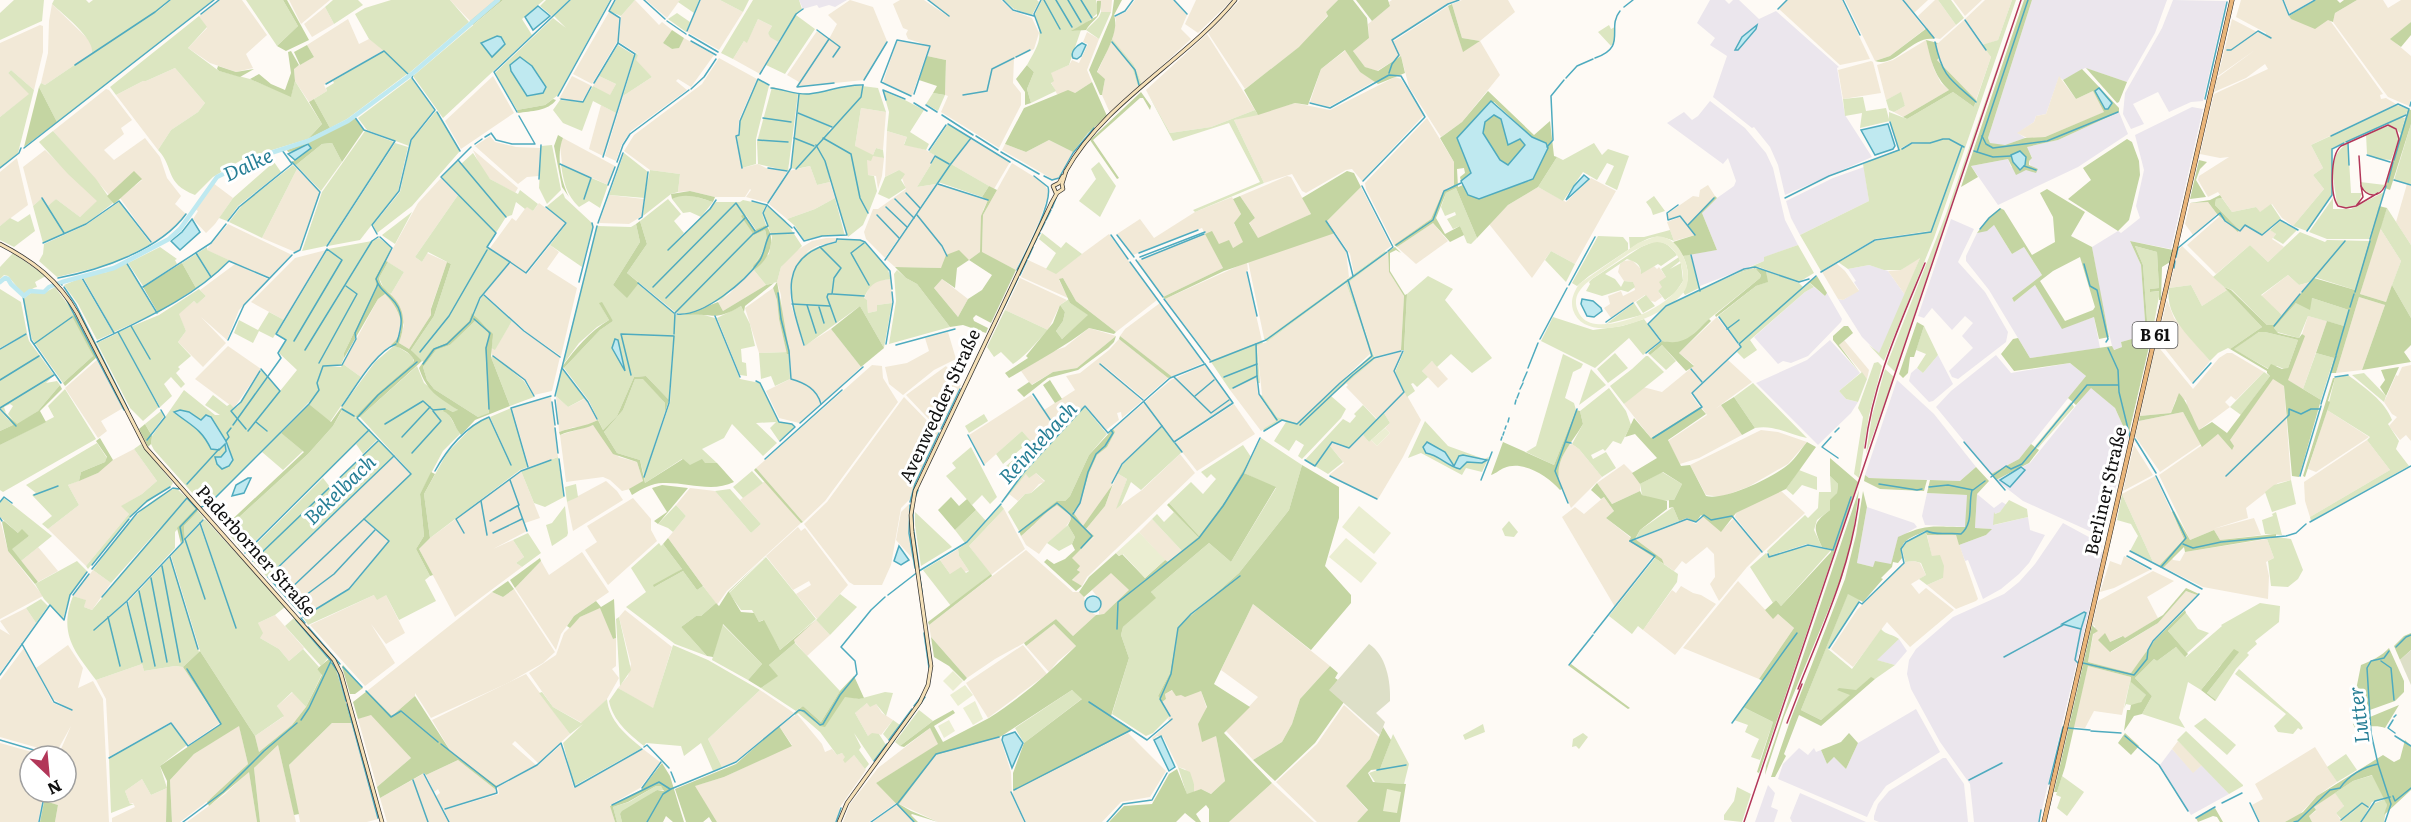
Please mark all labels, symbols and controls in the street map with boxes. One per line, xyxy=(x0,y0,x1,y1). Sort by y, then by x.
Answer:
water label: Dalke xyxy=(217,139,277,188)
road number: B 61 xyxy=(2132,322,2178,348)
street label: Avenwedder Straße xyxy=(891,324,986,487)
water label: Reinkebach xyxy=(990,393,1083,490)
street label: Berliner Straße xyxy=(2077,424,2132,558)
water label: Bekelbach xyxy=(296,446,382,531)
street label: Paderborner Straße xyxy=(191,478,324,622)
water label: Lutter xyxy=(2339,685,2375,745)
north arrow xyxy=(18,744,78,804)
text: N xyxy=(44,775,66,802)

